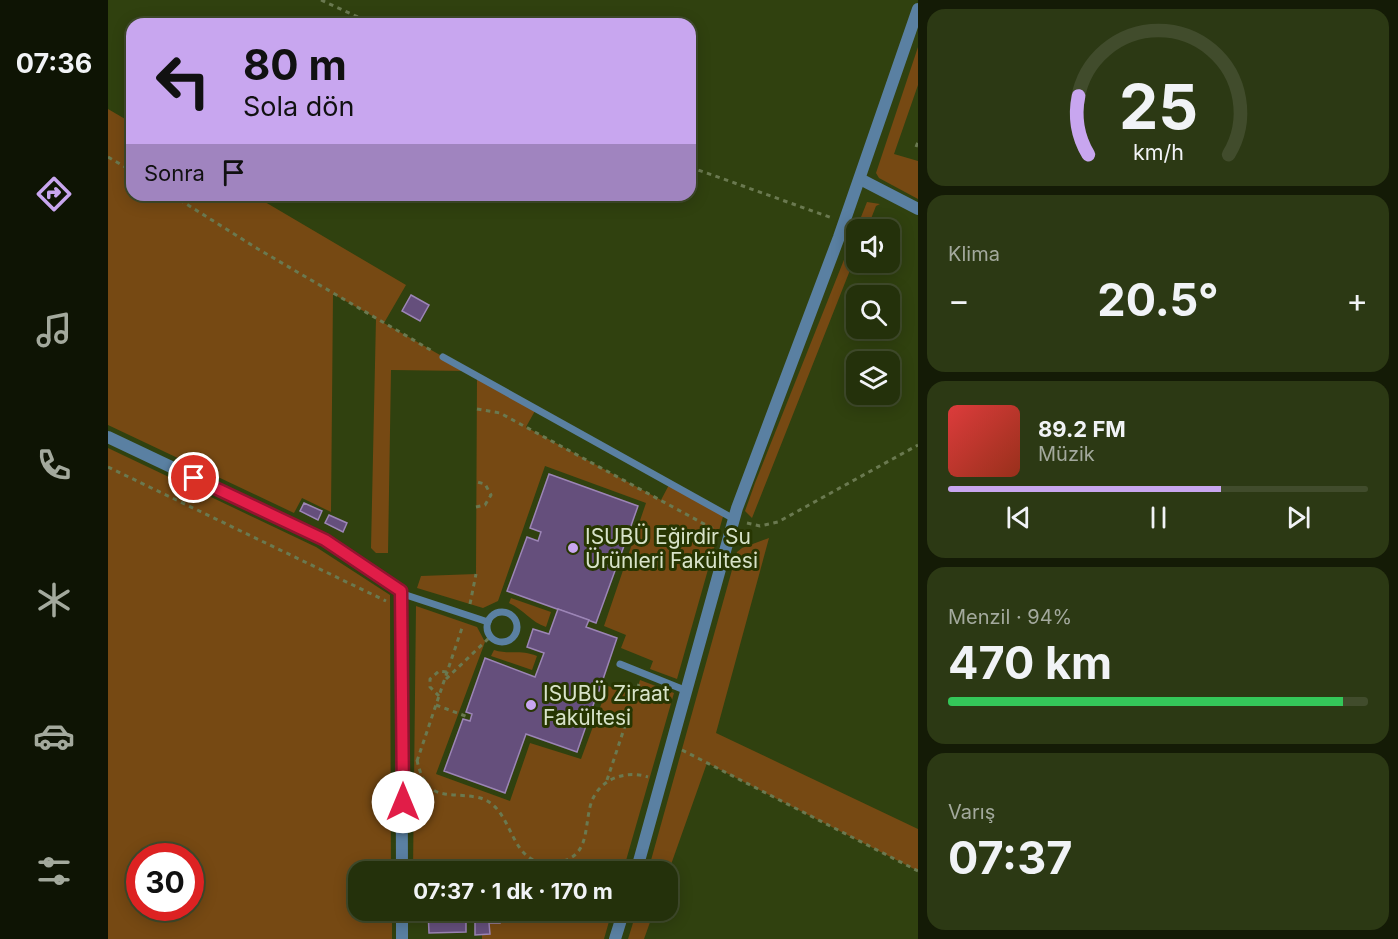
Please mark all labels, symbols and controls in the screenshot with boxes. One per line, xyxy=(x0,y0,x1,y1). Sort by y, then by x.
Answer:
text: 80 m xyxy=(243,39,347,90)
icon: left xyxy=(144,42,222,120)
text: 07:36 xyxy=(16,47,92,80)
text: 25 xyxy=(1118,69,1198,144)
text: Sola dön xyxy=(243,90,354,123)
text: km/h xyxy=(1133,139,1183,165)
icon: arrive xyxy=(217,156,250,189)
text: Sonra xyxy=(144,160,205,186)
icon: directions xyxy=(33,173,75,215)
map controls xyxy=(846,219,900,405)
button: sound xyxy=(846,219,900,273)
text: Klima xyxy=(948,242,1000,266)
text: 20.5° xyxy=(1097,272,1219,327)
text: − xyxy=(948,280,970,320)
text: + xyxy=(1346,280,1368,320)
button: search xyxy=(846,285,900,339)
icon: music xyxy=(33,309,75,351)
button: layers xyxy=(846,351,900,405)
text: 89.2 FM xyxy=(1038,416,1126,442)
text: Müzik xyxy=(1038,442,1095,466)
icon: phone xyxy=(33,444,75,486)
pin xyxy=(168,452,219,503)
icon: arrive xyxy=(177,461,210,494)
icon: previous xyxy=(1002,501,1035,534)
icon: pause xyxy=(1142,501,1175,534)
icon: next xyxy=(1282,501,1315,534)
place label: ISUBÜ Eğirdir Su Ürünleri Fakültesi xyxy=(585,523,758,573)
marker: ISUBÜ Eğirdir Su Ürünleri Fakültesi xyxy=(566,541,580,555)
icon: climate xyxy=(33,579,75,621)
text: Menzil · 94% xyxy=(948,605,1072,629)
text: 470 km xyxy=(948,635,1112,690)
place label: ISUBÜ Ziraat Fakültesi xyxy=(543,680,670,730)
marker: ISUBÜ Ziraat Fakültesi xyxy=(524,698,538,712)
icon: car xyxy=(33,715,75,757)
position arrow xyxy=(371,770,435,834)
text: Varış xyxy=(948,800,995,824)
text: 07:37 xyxy=(948,830,1072,885)
speed limit sign: 30 xyxy=(126,843,204,921)
icon: filters xyxy=(33,850,75,892)
text: 07:37 · 1 dk · 170 m xyxy=(413,878,613,904)

